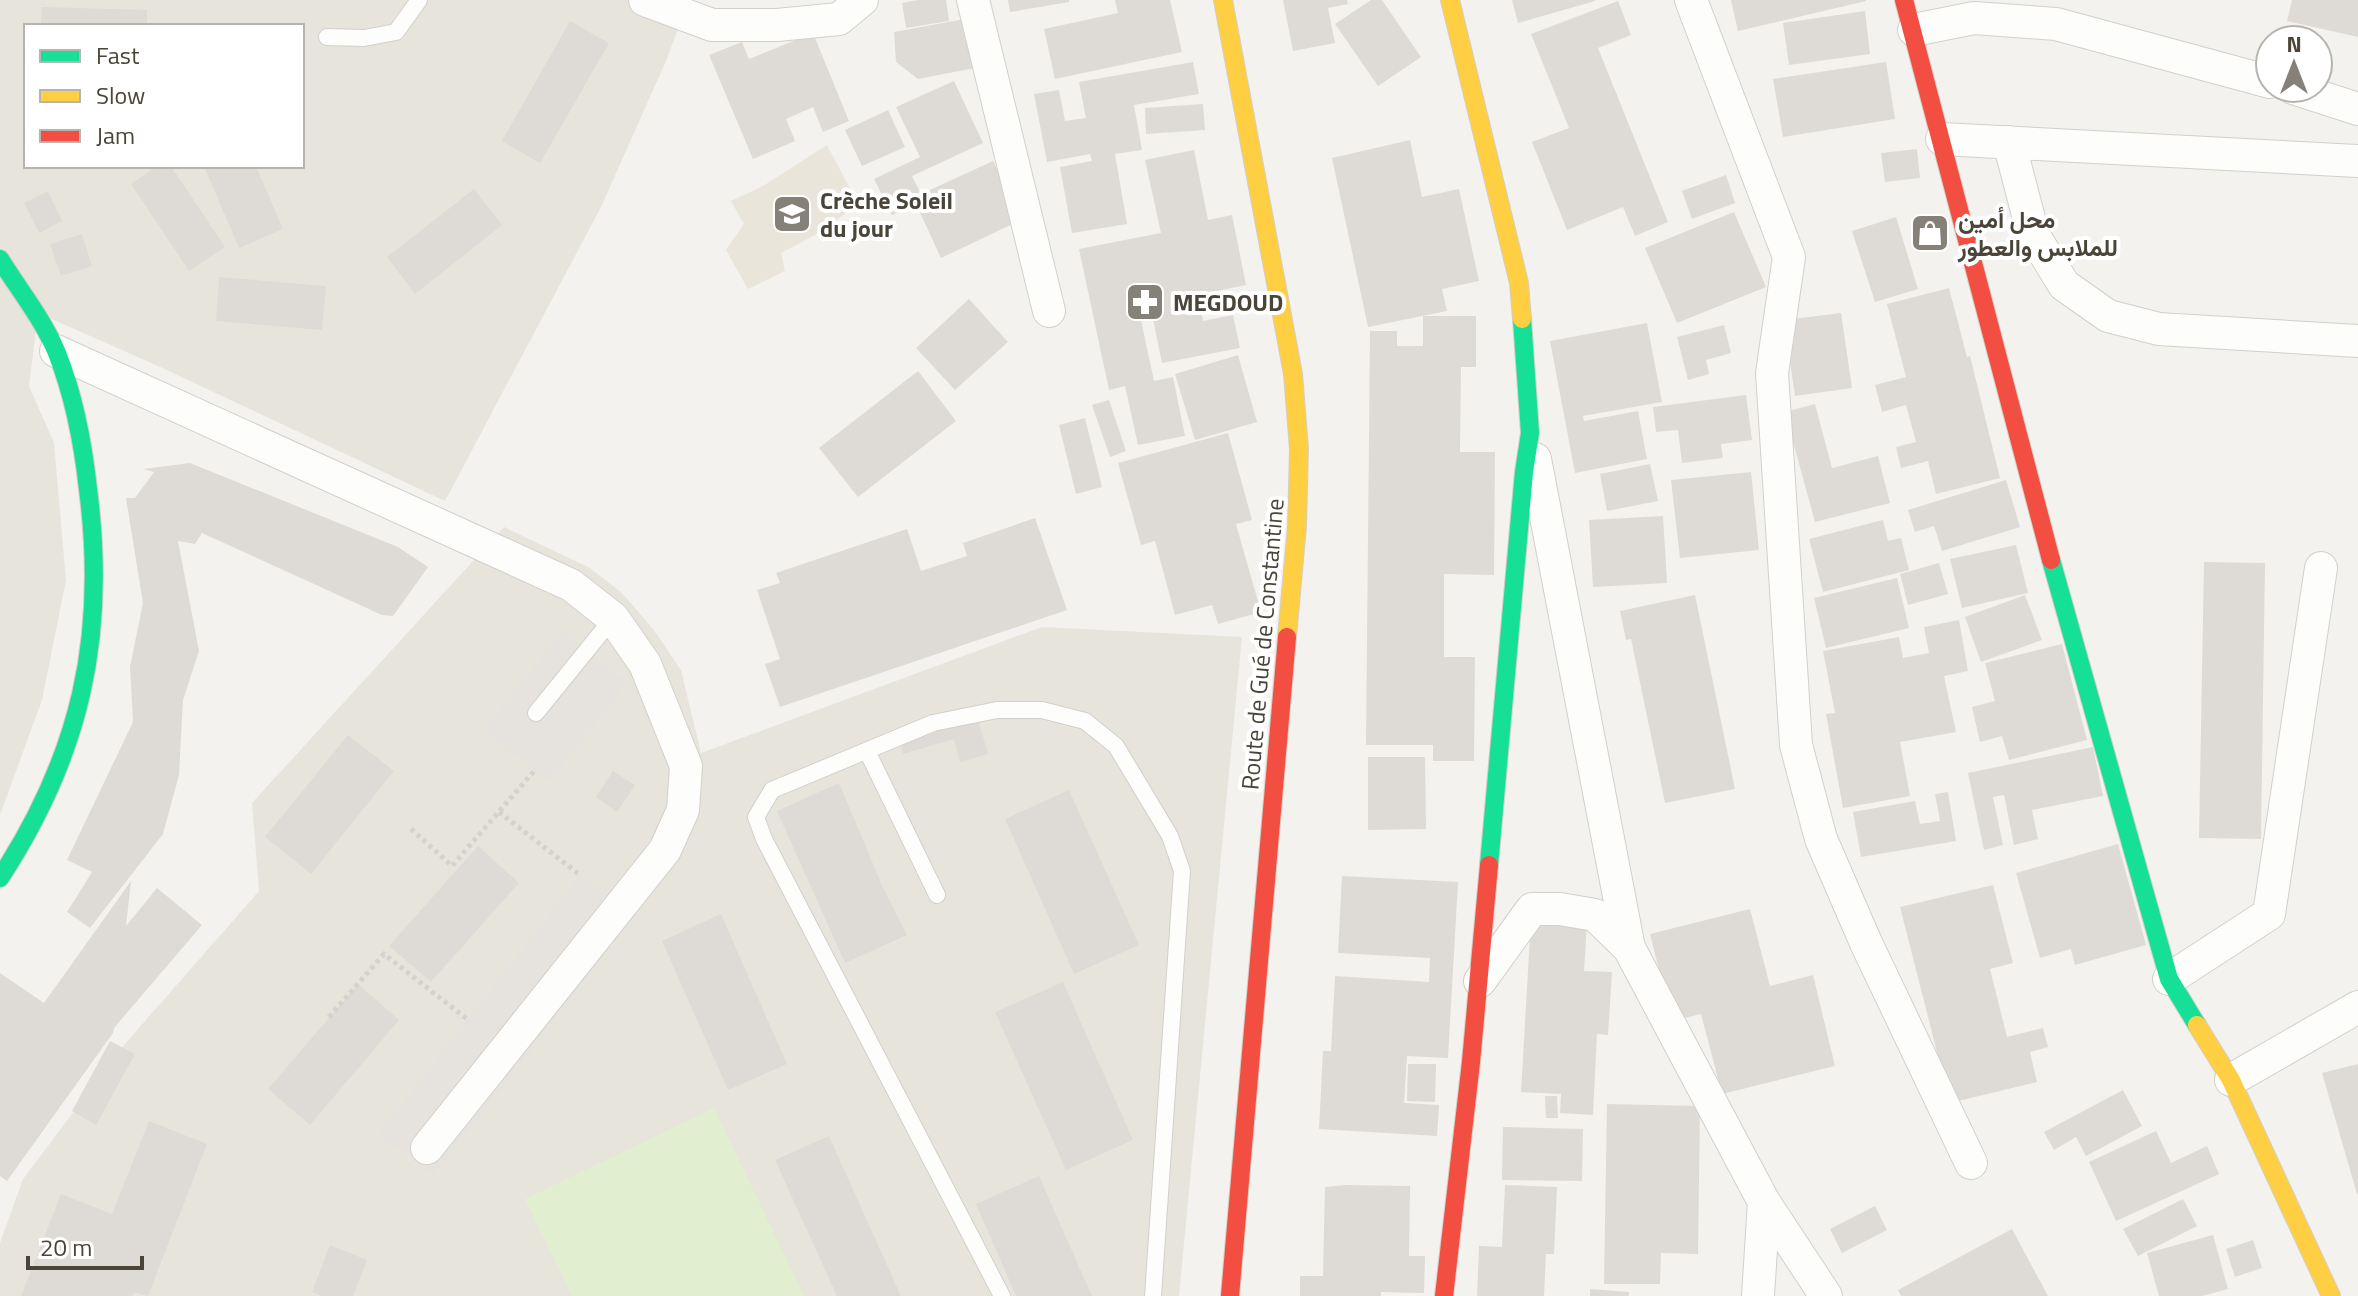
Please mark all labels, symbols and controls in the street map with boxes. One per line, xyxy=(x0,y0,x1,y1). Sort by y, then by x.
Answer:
legend xyxy=(24,24,304,168)
north arrow xyxy=(2254,24,2334,104)
text: N xyxy=(2286,27,2302,61)
text: Fast xyxy=(96,37,140,73)
text: Slow xyxy=(96,77,145,113)
text: Jam xyxy=(96,117,135,153)
place label: Crèche Soleil du jour xyxy=(820,182,953,246)
school or university icon: Crèche Soleil du jour xyxy=(771,193,813,235)
place label: محل أمين للملابس والعطور xyxy=(1957,201,2118,265)
shop icon: محل أمين للملابس والعطور xyxy=(1909,212,1951,254)
pharmacy icon: MEGDOUD xyxy=(1124,281,1166,323)
place label: MEGDOUD xyxy=(1173,284,1283,320)
street label: Route de Gué de Constantine xyxy=(1231,497,1293,791)
scale bar xyxy=(28,1220,142,1270)
text: 20 m xyxy=(40,1229,92,1265)

